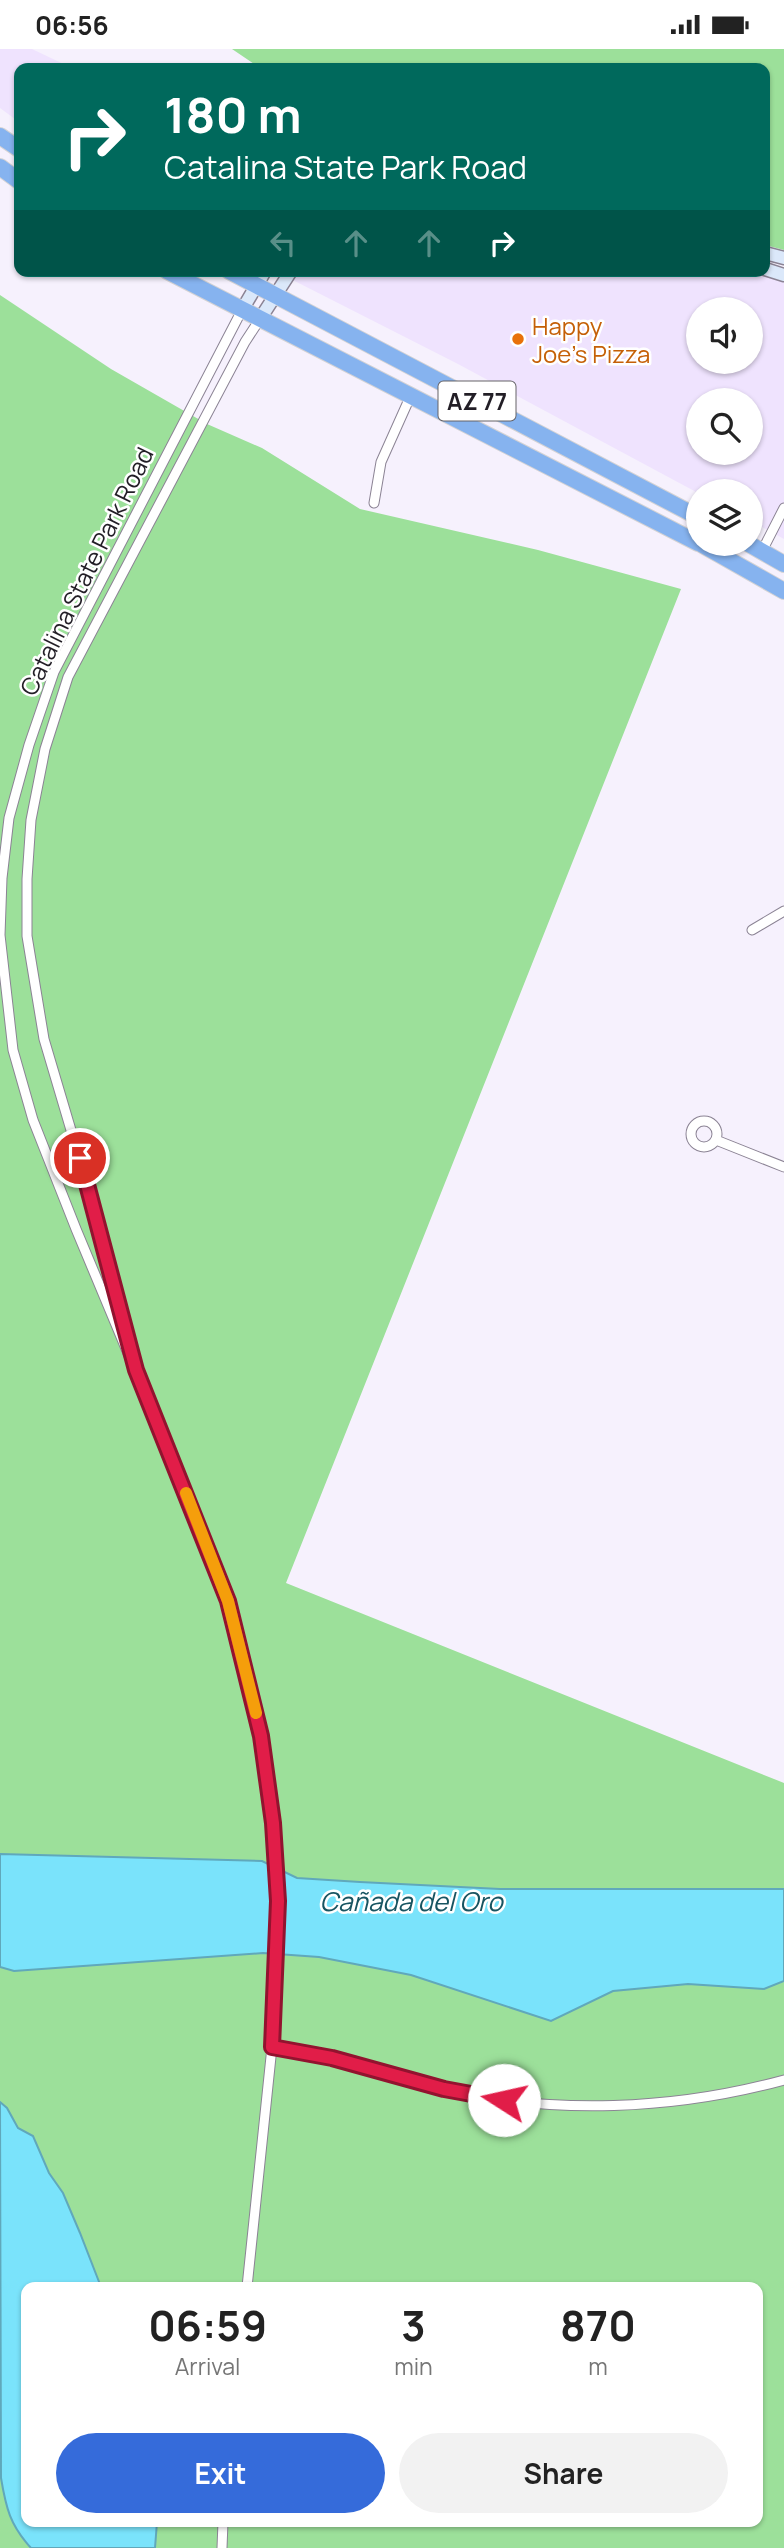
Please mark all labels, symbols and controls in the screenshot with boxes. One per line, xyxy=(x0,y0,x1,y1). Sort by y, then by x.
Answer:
text: 06:56 xyxy=(35,7,109,43)
text: 180 m xyxy=(164,81,302,148)
icon: right xyxy=(49,91,140,182)
text: Catalina State Park Road xyxy=(164,145,527,189)
icon: left xyxy=(264,224,302,262)
icon: ahead xyxy=(337,224,375,262)
icon: ahead xyxy=(410,224,448,262)
icon: right xyxy=(483,224,521,262)
map controls xyxy=(686,297,763,556)
button: sound xyxy=(686,297,763,374)
place label: Happy Joe's Pizza xyxy=(532,309,650,370)
marker: Happy Joe's Pizza xyxy=(510,331,526,347)
road number: AZ 77 xyxy=(438,381,516,421)
button: search xyxy=(686,388,763,465)
street label: Catalina State Park Road xyxy=(11,441,161,701)
button: layers xyxy=(686,479,763,556)
pin xyxy=(50,1128,110,1188)
icon: arrive xyxy=(61,1139,99,1177)
water label: Cañada del Oro xyxy=(319,1883,504,1919)
position arrow xyxy=(467,2063,541,2137)
text: 06:59 xyxy=(148,2296,267,2354)
text: 3 xyxy=(401,2296,426,2354)
text: 870 xyxy=(560,2296,636,2354)
text: Arrival xyxy=(175,2350,240,2382)
text: min xyxy=(394,2350,433,2382)
text: m xyxy=(588,2350,608,2382)
button: Exit xyxy=(56,2433,385,2513)
button: Share xyxy=(399,2433,728,2513)

